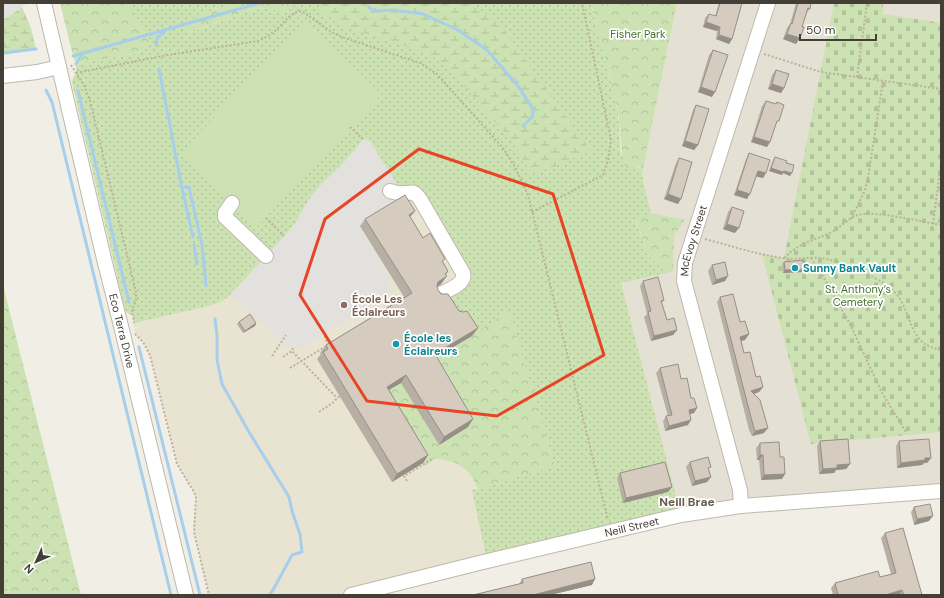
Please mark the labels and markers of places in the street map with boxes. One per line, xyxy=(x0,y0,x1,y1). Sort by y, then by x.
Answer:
place label: Sunny Bank Vault xyxy=(803,261,896,275)
marker: Sunny Bank Vault xyxy=(790,263,800,273)
place label: École Les Éclaireurs xyxy=(352,292,406,319)
marker: École Les Éclaireurs xyxy=(339,300,349,310)
place label: École les Éclaireurs xyxy=(404,331,458,358)
marker: École les Éclaireurs xyxy=(391,339,401,349)

